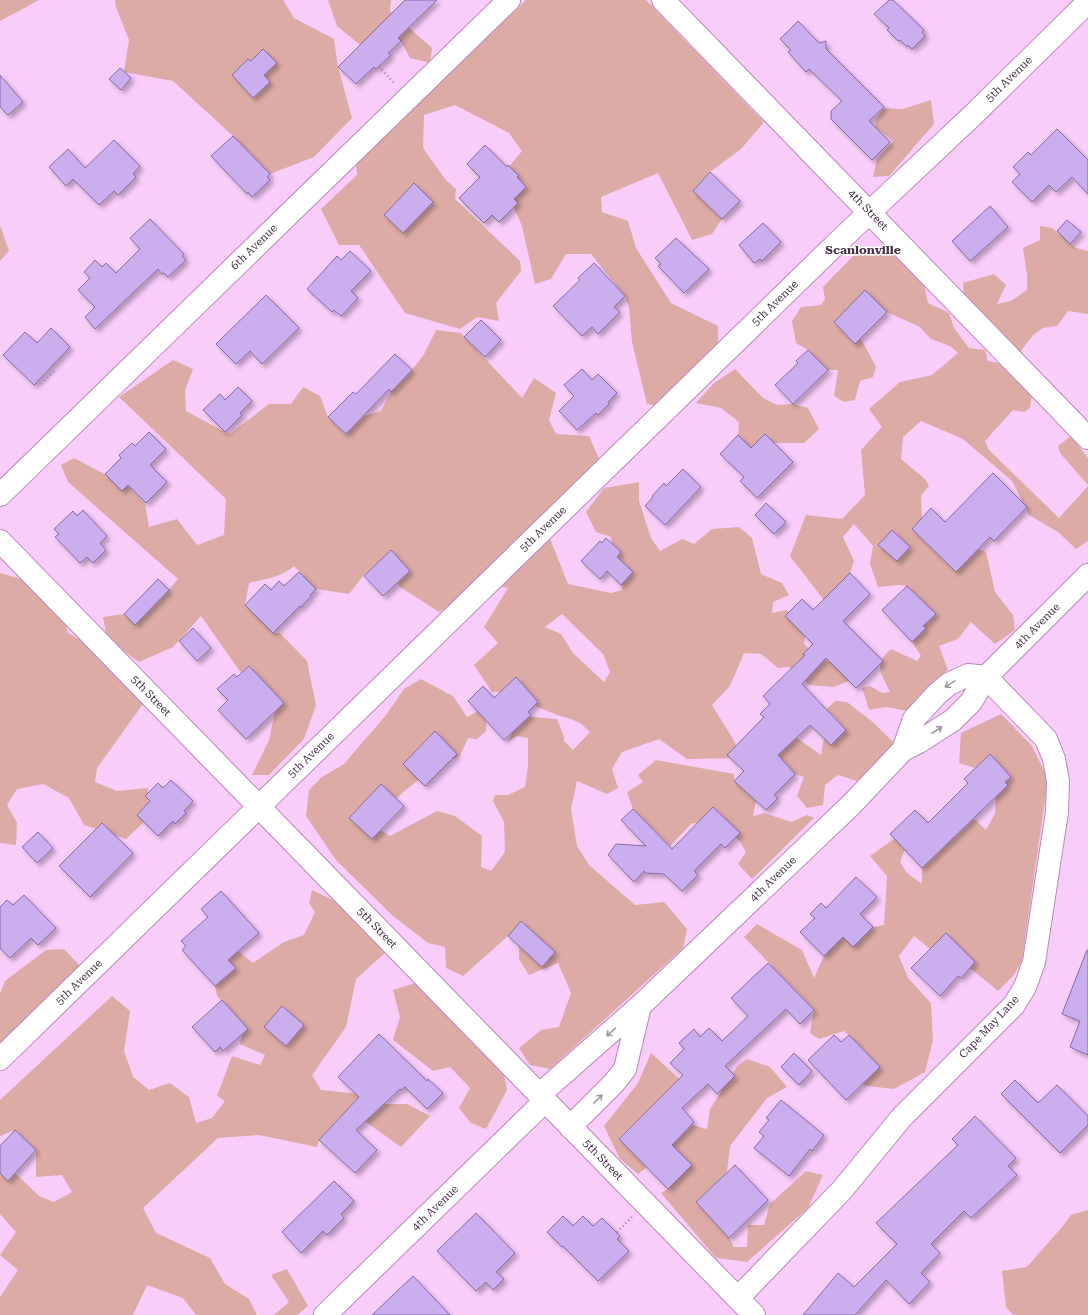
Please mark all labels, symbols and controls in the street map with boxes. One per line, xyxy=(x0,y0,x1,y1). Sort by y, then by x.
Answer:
street label: 5th Avenue xyxy=(983,54,1035,104)
street label: 4th Street xyxy=(845,187,891,233)
street label: 6th Avenue xyxy=(228,222,280,272)
district label: Scanlonville xyxy=(825,243,901,257)
street label: 5th Avenue xyxy=(749,278,801,328)
street label: 5th Avenue xyxy=(517,504,569,554)
street label: 4th Avenue xyxy=(1011,600,1063,652)
street label: 5th Street xyxy=(128,673,174,719)
one-way arrow xyxy=(944,681,956,689)
one-way arrow xyxy=(931,726,943,734)
street label: 5th Avenue xyxy=(285,730,337,780)
street label: 4th Avenue xyxy=(747,854,799,904)
street label: 5th Street xyxy=(354,905,400,951)
street label: 5th Avenue xyxy=(53,957,105,1007)
street label: Cape May Lane xyxy=(957,993,1021,1061)
one-way arrow xyxy=(606,1027,616,1036)
one-way arrow xyxy=(593,1094,603,1104)
street label: 5th Street xyxy=(580,1137,626,1183)
street label: 4th Avenue xyxy=(409,1183,461,1233)

